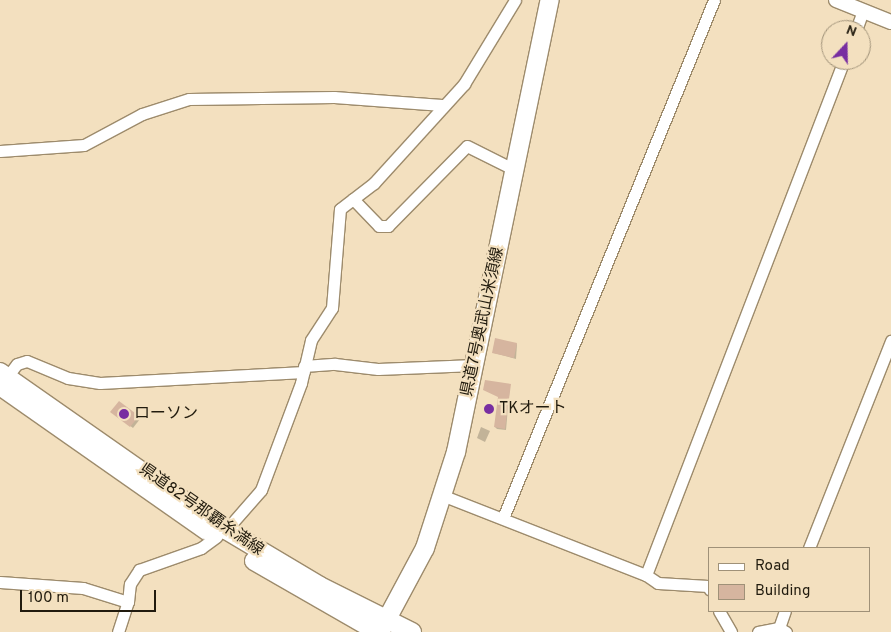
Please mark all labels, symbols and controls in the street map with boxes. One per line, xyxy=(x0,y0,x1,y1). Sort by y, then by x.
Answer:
north arrow xyxy=(821,20,871,70)
text: N xyxy=(843,22,859,41)
street label: 県道7号奥武山米須線 xyxy=(458,245,508,399)
place label: TKオート xyxy=(499,399,567,419)
marker: TKオート xyxy=(483,403,495,415)
place label: ローソン xyxy=(134,404,198,424)
marker: ローソン xyxy=(118,408,130,420)
street label: 県道82号那覇糸満線 xyxy=(135,460,267,560)
legend xyxy=(708,547,871,612)
text: Road xyxy=(755,557,790,576)
scale bar xyxy=(22,580,159,612)
text: Building xyxy=(755,582,810,601)
text: 100 m xyxy=(28,589,69,608)

